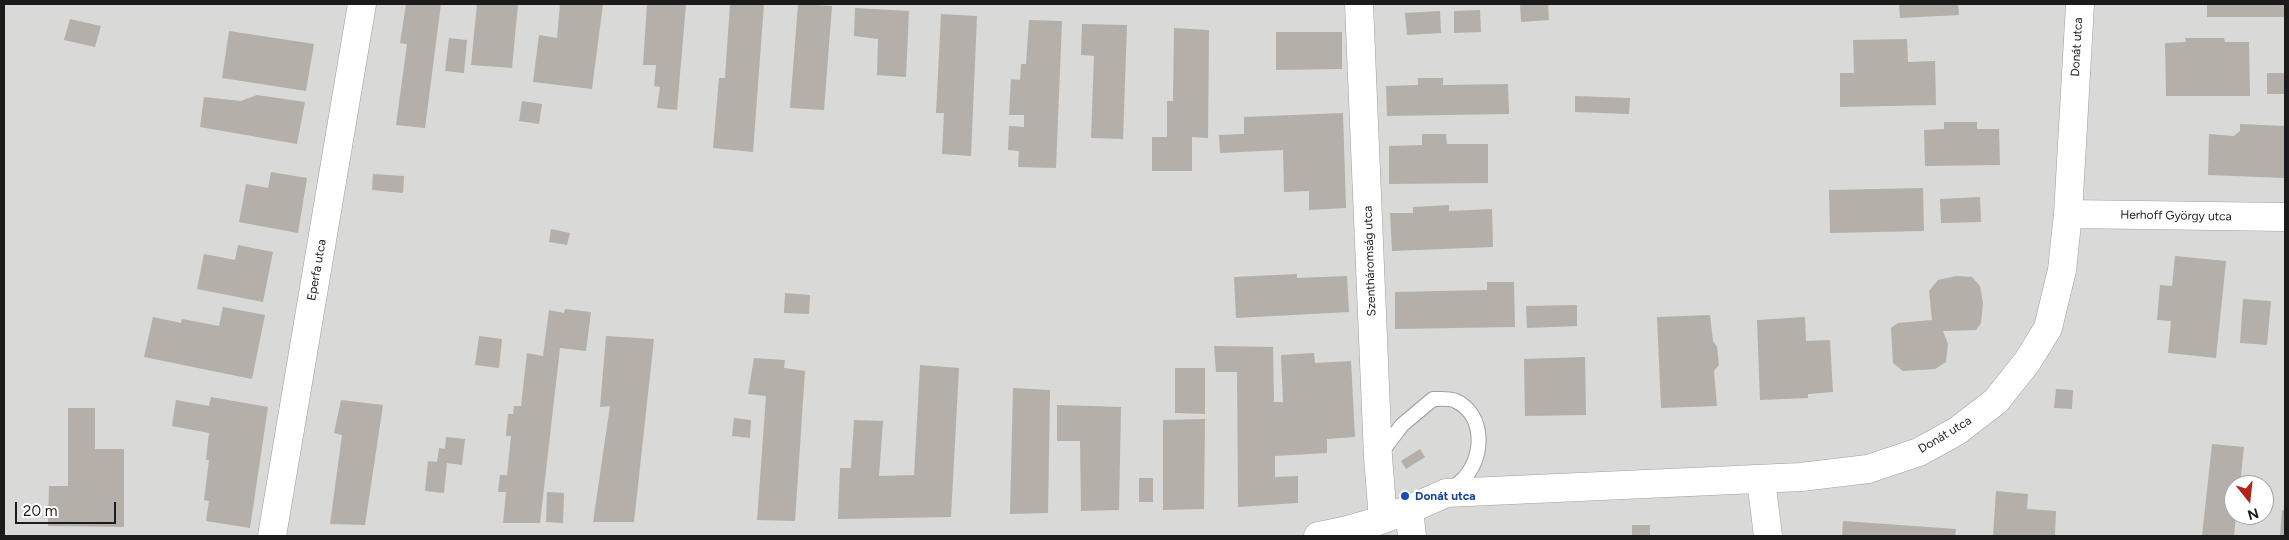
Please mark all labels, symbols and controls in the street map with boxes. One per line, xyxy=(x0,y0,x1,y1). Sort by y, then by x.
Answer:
street label: Donát utca xyxy=(2068,17,2086,77)
street label: Szentháromság utca xyxy=(1361,205,1379,317)
street label: Herhoff György utca xyxy=(2120,208,2232,224)
street label: Eperfa utca xyxy=(305,238,329,302)
street label: Donát utca xyxy=(1916,414,1974,456)
north arrow xyxy=(2224,475,2274,525)
place label: Donát utca xyxy=(1415,489,1476,503)
marker: Donát utca xyxy=(1399,490,1411,502)
scale bar xyxy=(18,492,119,524)
text: 20 m xyxy=(23,502,57,520)
text: N xyxy=(2245,504,2261,524)

